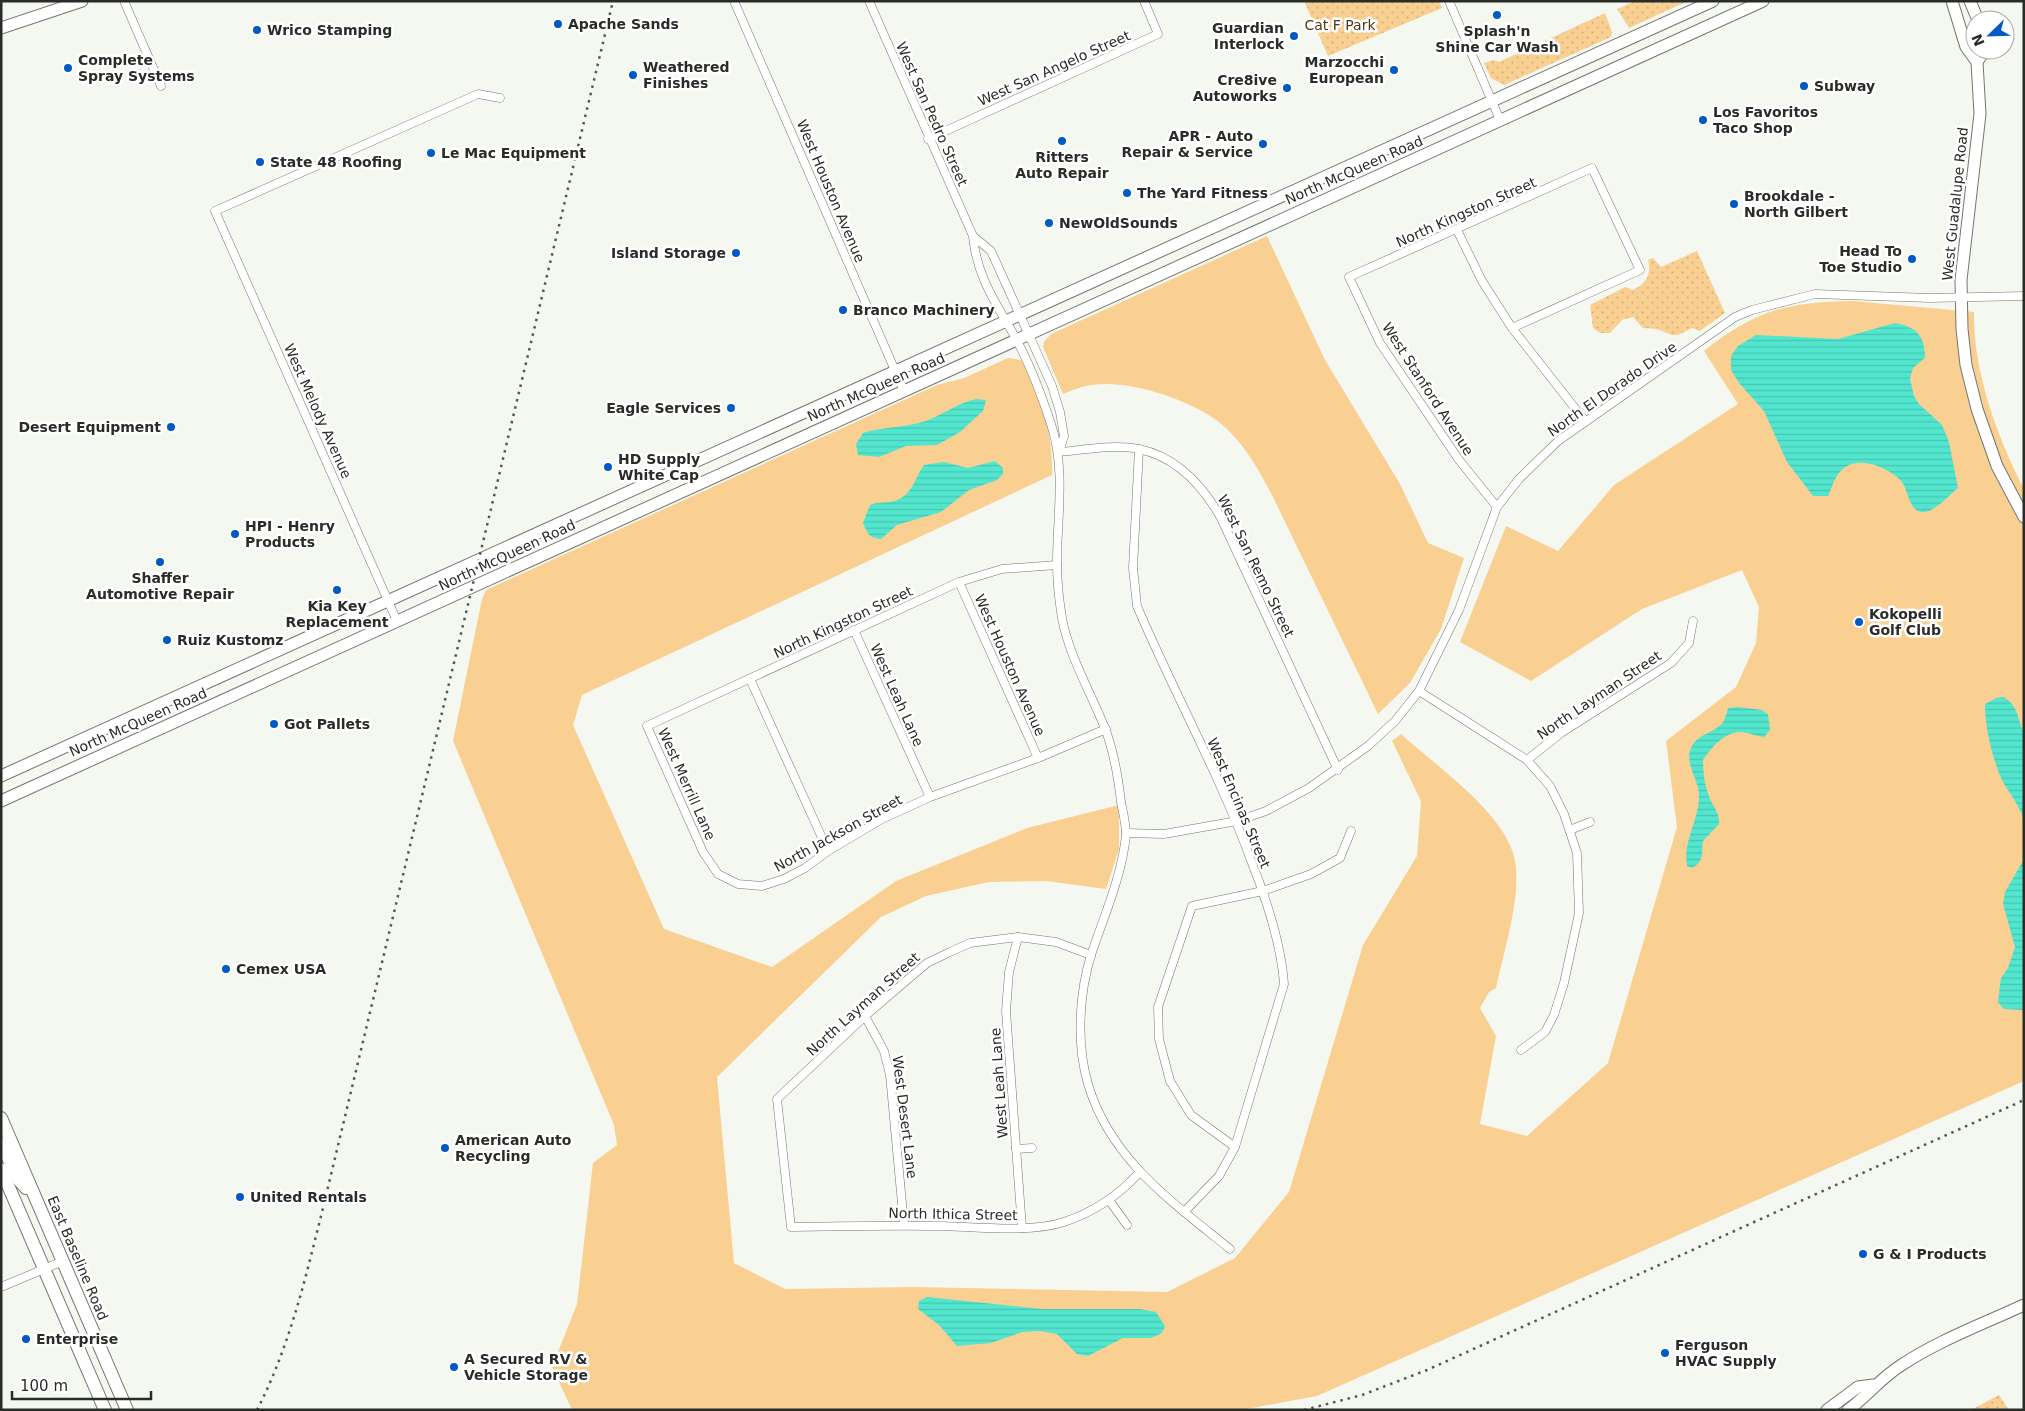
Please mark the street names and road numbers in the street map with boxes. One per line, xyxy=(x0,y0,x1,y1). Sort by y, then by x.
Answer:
street label: West San Angelo Street xyxy=(975,27,1133,109)
street label: West San Pedro Street xyxy=(893,39,971,189)
street label: West Houston Avenue xyxy=(794,117,868,265)
street label: West Guadalupe Road xyxy=(1939,126,1971,282)
street label: North McQueen Road xyxy=(1283,132,1425,208)
street label: North Kingston Street xyxy=(1393,174,1539,250)
street label: West Stanford Avenue xyxy=(1379,320,1477,458)
street label: North El Dorado Drive xyxy=(1544,338,1680,440)
street label: West Melody Avenue xyxy=(281,341,355,481)
street label: North McQueen Road xyxy=(805,349,947,425)
street label: West San Remo Street xyxy=(1214,492,1298,640)
street label: North McQueen Road xyxy=(436,516,578,594)
street label: North Kingston Street xyxy=(771,582,916,661)
street label: West Houston Avenue xyxy=(971,592,1049,738)
street label: West Leah Lane xyxy=(867,641,927,749)
street label: North Layman Street xyxy=(1534,647,1665,743)
street label: North McQueen Road xyxy=(67,684,209,760)
street label: West Merrill Lane xyxy=(655,726,719,842)
street label: West Encinas Street xyxy=(1204,735,1274,871)
street label: North Jackson Street xyxy=(771,791,905,875)
street label: North Layman Street xyxy=(803,949,923,1059)
street label: West Leah Lane xyxy=(987,1027,1011,1139)
street label: West Desert Lane xyxy=(890,1055,920,1179)
street label: East Baseline Road xyxy=(45,1193,111,1323)
street label: North Ithica Street xyxy=(888,1205,1018,1223)

